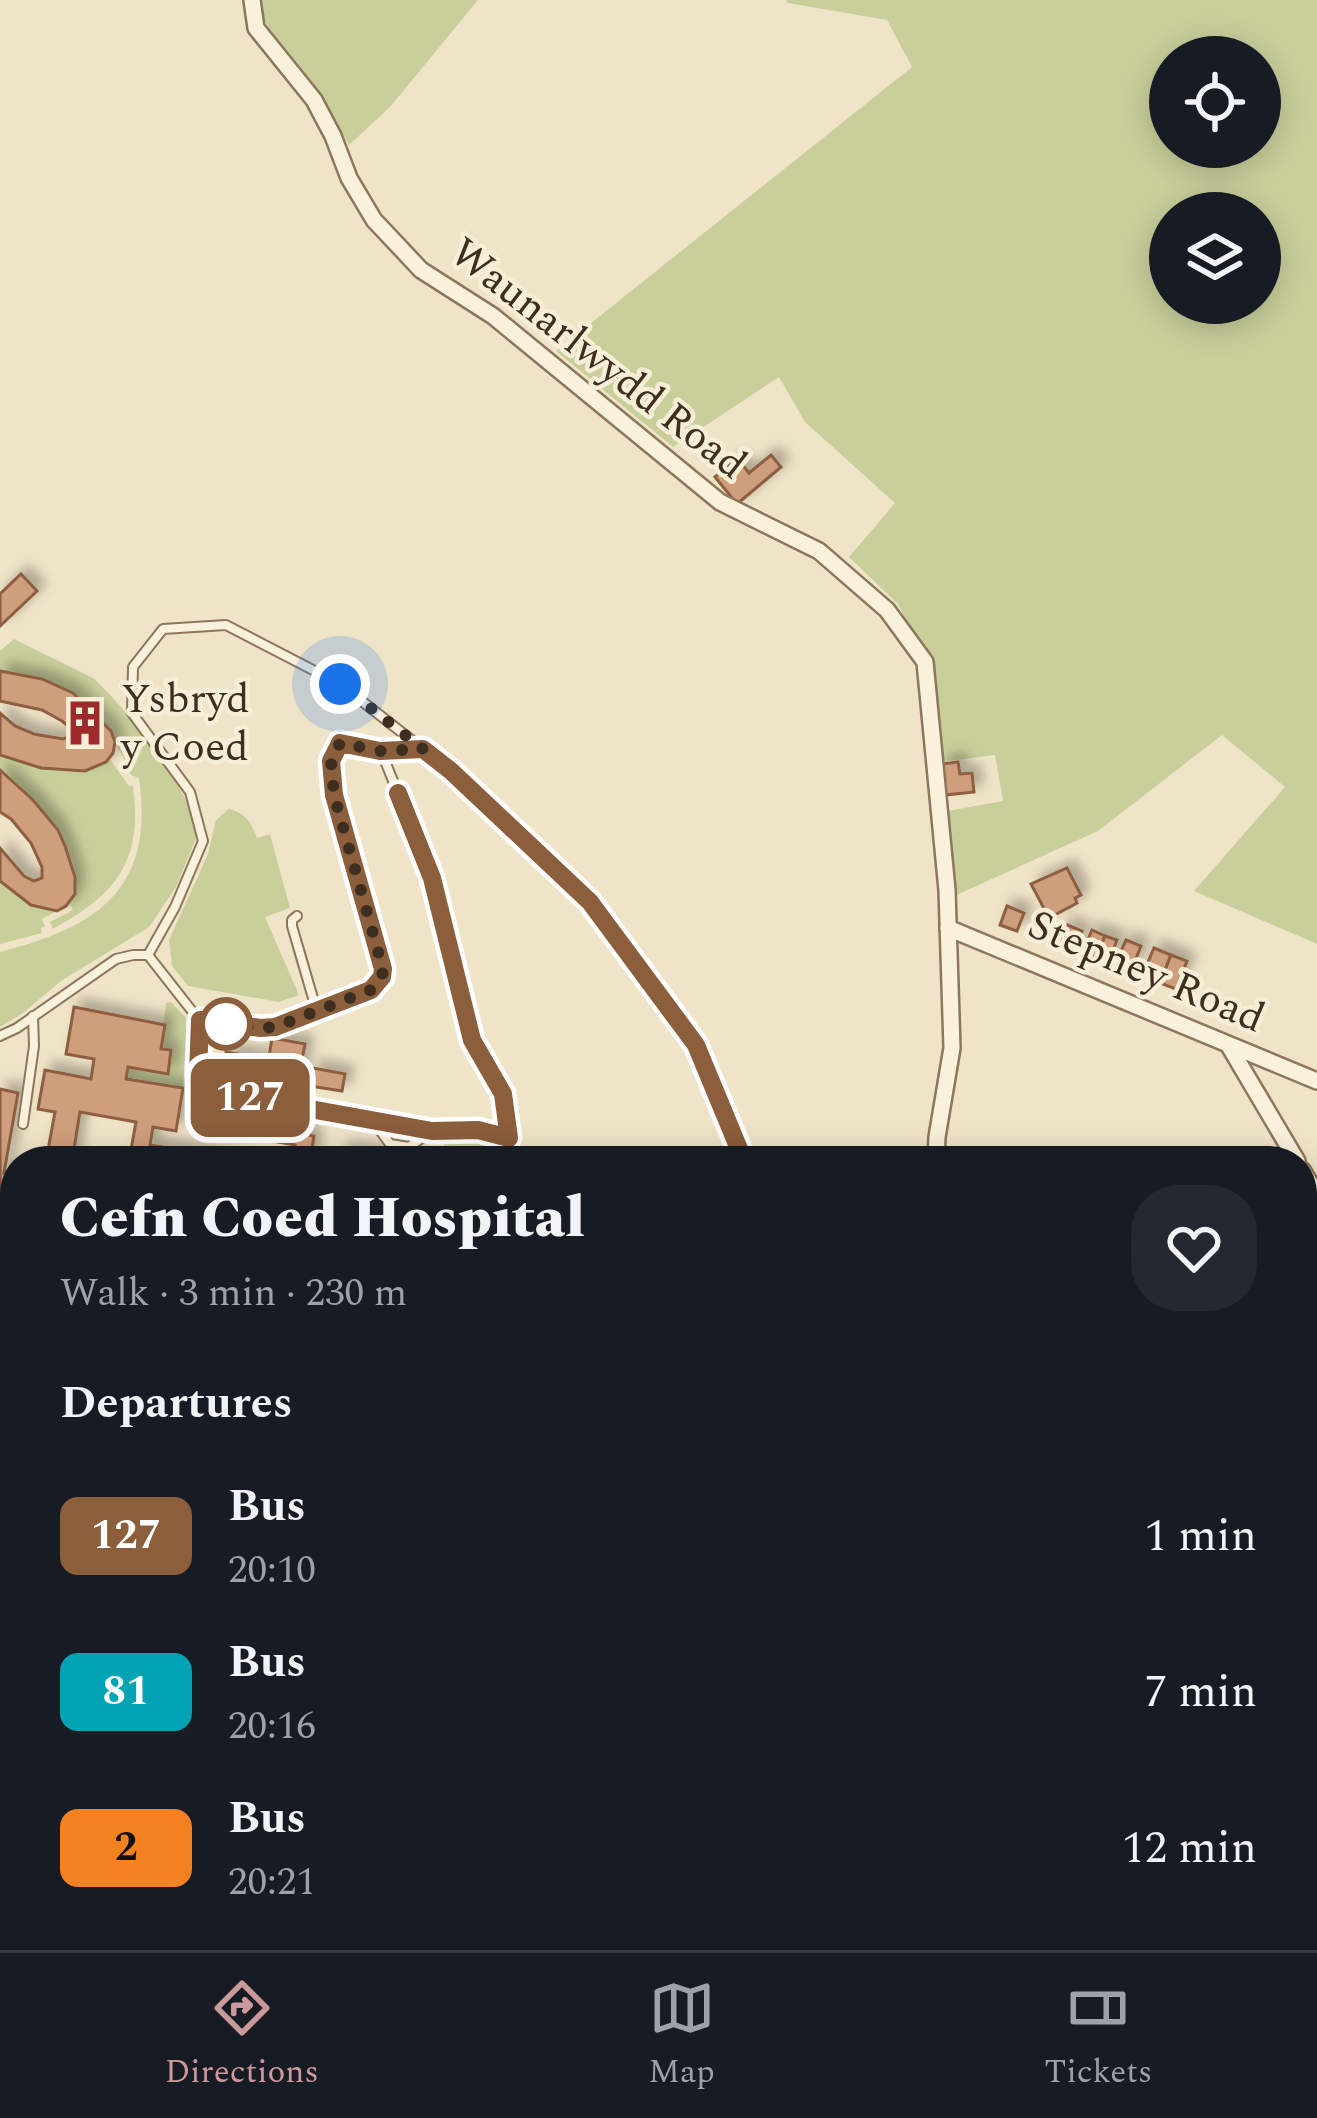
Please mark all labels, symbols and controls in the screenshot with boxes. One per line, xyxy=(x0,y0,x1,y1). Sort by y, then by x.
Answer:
map controls xyxy=(1149,36,1281,324)
button: locate xyxy=(1149,36,1281,168)
button: layers xyxy=(1149,192,1281,324)
street label: Waunarlwydd Road xyxy=(436,223,760,495)
your location xyxy=(310,654,370,714)
place label: Ysbryd y Coed xyxy=(120,668,250,779)
building icon: Ysbryd y Coed xyxy=(60,698,110,748)
street label: Stepney Road xyxy=(1018,894,1274,1050)
unlabelled marker xyxy=(201,999,251,1049)
line badge: 127 xyxy=(181,1059,319,1137)
text: 127 xyxy=(215,1066,285,1129)
text: Cefn Coed Hospital xyxy=(60,1176,585,1262)
button: heart xyxy=(1131,1185,1257,1311)
text: Walk · 3 min · 230 m xyxy=(60,1264,407,1323)
text: Departures xyxy=(60,1369,293,1438)
text: Bus xyxy=(228,1472,306,1541)
text: 1 min xyxy=(1144,1502,1257,1571)
text: 127 xyxy=(91,1504,161,1567)
text: 20:10 xyxy=(228,1541,316,1600)
text: Bus xyxy=(228,1628,306,1697)
text: 7 min xyxy=(1144,1658,1257,1727)
text: 81 xyxy=(102,1660,150,1723)
text: 20:16 xyxy=(228,1697,316,1756)
text: Bus xyxy=(228,1784,306,1853)
text: 12 min xyxy=(1122,1814,1257,1883)
text: 2 xyxy=(114,1816,138,1879)
text: 20:21 xyxy=(228,1853,316,1912)
tab: Directions xyxy=(165,1975,319,2097)
tab: Map xyxy=(648,1975,715,2097)
tab: Tickets xyxy=(1044,1975,1152,2097)

